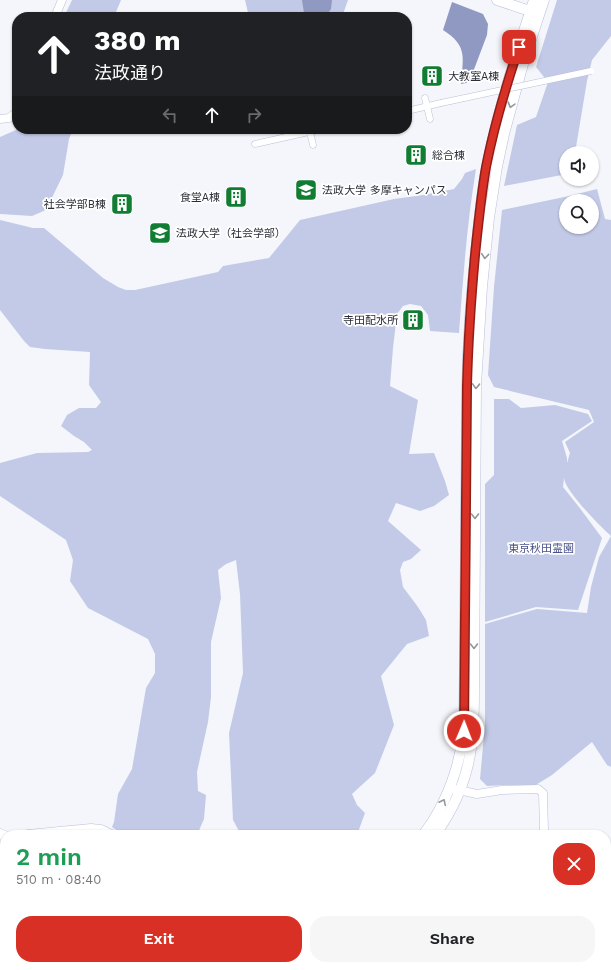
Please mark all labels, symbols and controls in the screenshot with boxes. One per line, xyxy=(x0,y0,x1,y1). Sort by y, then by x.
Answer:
text: 380 m xyxy=(94,24,181,57)
icon: ahead xyxy=(28,28,80,80)
pin xyxy=(502,30,536,64)
icon: arrive xyxy=(508,36,530,58)
text: 法政通り xyxy=(94,62,166,83)
building icon: 大教室A棟 xyxy=(419,63,445,89)
place label: 大教室A棟 xyxy=(448,70,499,83)
one-way arrow xyxy=(508,101,516,108)
icon: left xyxy=(159,104,181,126)
icon: ahead xyxy=(201,104,223,126)
icon: right xyxy=(243,104,265,126)
building icon: 総合棟 xyxy=(403,142,429,168)
map controls xyxy=(559,146,599,234)
button: sound xyxy=(559,146,599,186)
place label: 総合棟 xyxy=(432,149,465,162)
school or university icon: 法政大学 多摩キャンパス xyxy=(293,177,319,203)
building icon: 食堂A棟 xyxy=(223,184,249,210)
place label: 法政大学 多摩キャンパス xyxy=(322,184,447,197)
building icon: 社会学部B棟 xyxy=(109,191,135,217)
place label: 食堂A棟 xyxy=(180,191,220,204)
button: search xyxy=(559,194,599,234)
place label: 社会学部B棟 xyxy=(44,198,106,211)
school or university icon: 法政大学（社会学部） xyxy=(147,220,173,246)
place label: 法政大学（社会学部） xyxy=(176,227,286,240)
one-way arrow xyxy=(481,253,490,259)
building icon: 寺田配水所 xyxy=(400,307,426,333)
place label: 寺田配水所 xyxy=(343,314,399,327)
one-way arrow xyxy=(472,383,481,389)
one-way arrow xyxy=(471,513,479,519)
park label: 東京秋田霊園 xyxy=(508,542,574,555)
one-way arrow xyxy=(470,643,478,649)
position arrow xyxy=(443,710,485,752)
one-way arrow xyxy=(438,799,446,806)
text: 2 min xyxy=(16,843,82,871)
button: close xyxy=(553,843,595,885)
text: 510 m · 08:40 xyxy=(16,872,101,887)
button: Exit xyxy=(16,916,302,962)
button: Share xyxy=(310,916,595,962)

